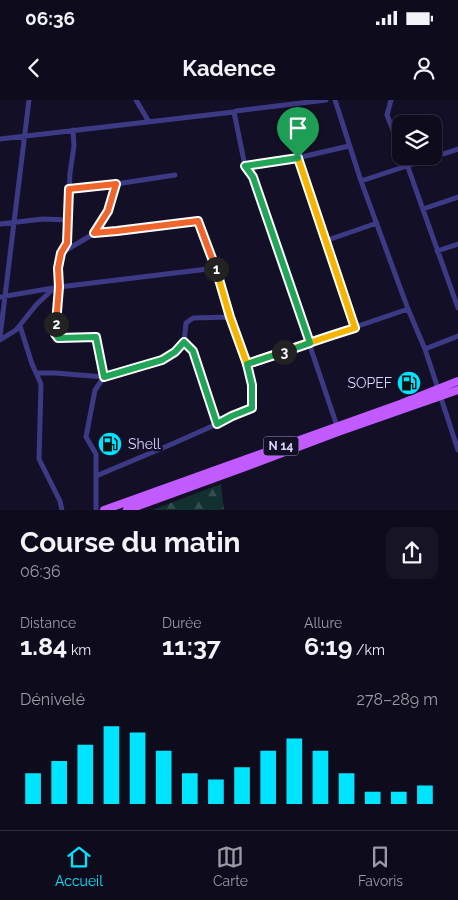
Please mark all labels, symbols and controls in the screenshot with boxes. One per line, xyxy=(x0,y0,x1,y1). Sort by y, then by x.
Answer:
text: 06:36 xyxy=(25,7,75,29)
icon: back xyxy=(20,54,48,82)
icon: person xyxy=(410,54,438,82)
text: Kadence xyxy=(182,55,276,81)
pin xyxy=(277,107,319,158)
icon: arrive xyxy=(284,114,312,142)
map controls xyxy=(392,115,442,165)
button: layers xyxy=(392,115,442,165)
pin: 1 xyxy=(204,256,228,282)
text: 1 xyxy=(213,261,220,277)
pin: 2 xyxy=(44,312,68,336)
text: 2 xyxy=(53,316,60,332)
pin: 3 xyxy=(272,340,296,364)
text: 3 xyxy=(281,344,288,360)
fuel station icon: SOPEF xyxy=(396,370,422,396)
place label: SOPEF xyxy=(348,375,392,391)
fuel station icon: Shell xyxy=(97,431,123,457)
place label: Shell xyxy=(128,436,161,452)
road number: N 14 xyxy=(264,436,298,456)
text: Course du matin xyxy=(20,526,240,559)
button: share xyxy=(386,527,438,579)
text: 06:36 xyxy=(20,562,61,581)
text: Distance xyxy=(20,615,76,631)
text: Durée xyxy=(162,615,201,631)
text: Allure xyxy=(304,615,342,631)
text: 1.84 xyxy=(20,631,67,661)
text: 11:37 xyxy=(162,631,221,661)
text: 6:19 xyxy=(304,631,352,661)
text: km xyxy=(67,642,91,658)
text: /km xyxy=(352,642,385,658)
text: Dénivelé xyxy=(20,690,85,709)
text: 278–289 m xyxy=(357,690,438,709)
tab: Accueil xyxy=(55,843,103,889)
tab: Carte xyxy=(213,843,248,889)
tab: Favoris xyxy=(358,843,403,889)

